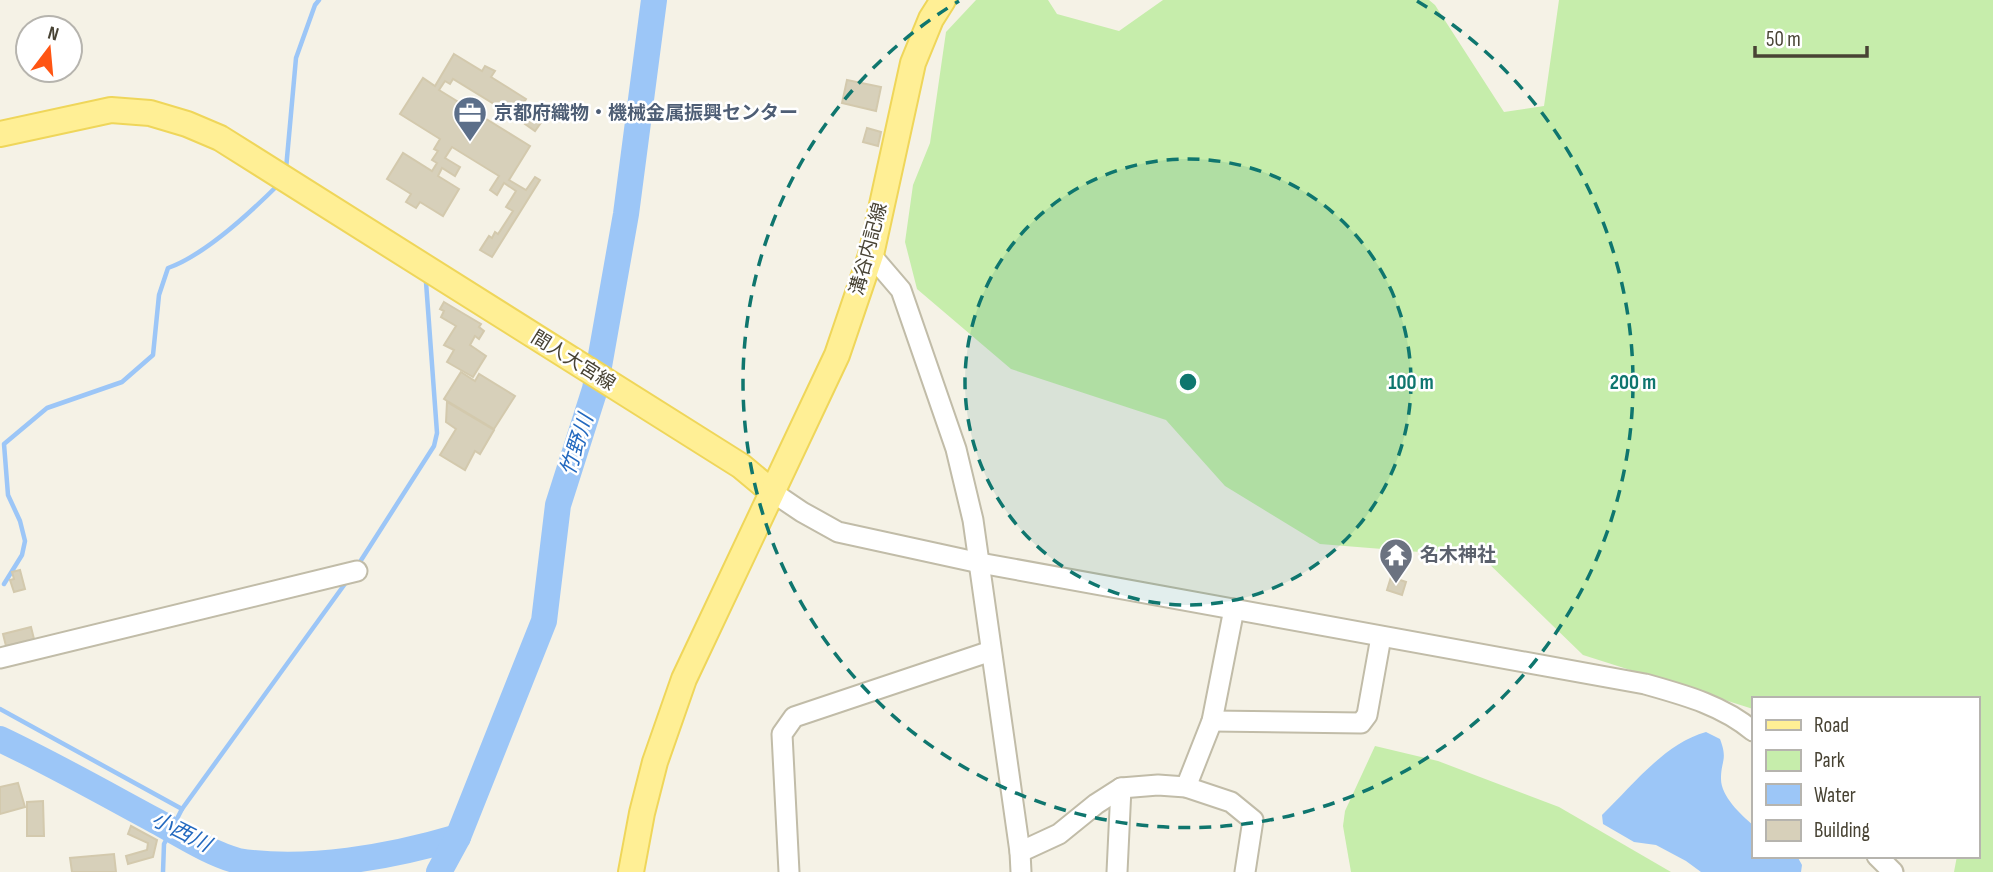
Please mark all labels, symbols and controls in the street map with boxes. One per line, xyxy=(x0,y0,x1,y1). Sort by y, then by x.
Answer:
north arrow xyxy=(14,14,84,84)
scale bar xyxy=(1755,14,1867,58)
text: N xyxy=(45,22,61,47)
text: 50 m xyxy=(1766,27,1801,52)
office icon: 京都府織物・機械金属振興センター xyxy=(451,94,489,143)
place label: 京都府織物・機械金属振興センター xyxy=(494,102,798,125)
street label: 溝谷内記線 xyxy=(846,200,892,298)
street label: 間人大宮線 xyxy=(527,326,619,396)
centre of rings xyxy=(1176,370,1200,394)
text: 100 m xyxy=(1388,370,1434,395)
text: 200 m xyxy=(1610,370,1656,395)
water label: 竹野川 xyxy=(555,409,599,479)
temple icon: 名木神社 xyxy=(1377,536,1415,585)
place label: 名木神社 xyxy=(1420,544,1496,567)
legend xyxy=(1752,697,1979,858)
text: Road xyxy=(1814,713,1849,738)
text: Park xyxy=(1814,748,1845,773)
text: Water xyxy=(1814,783,1856,808)
water label: 小西川 xyxy=(147,807,217,858)
text: Building xyxy=(1814,818,1870,843)

